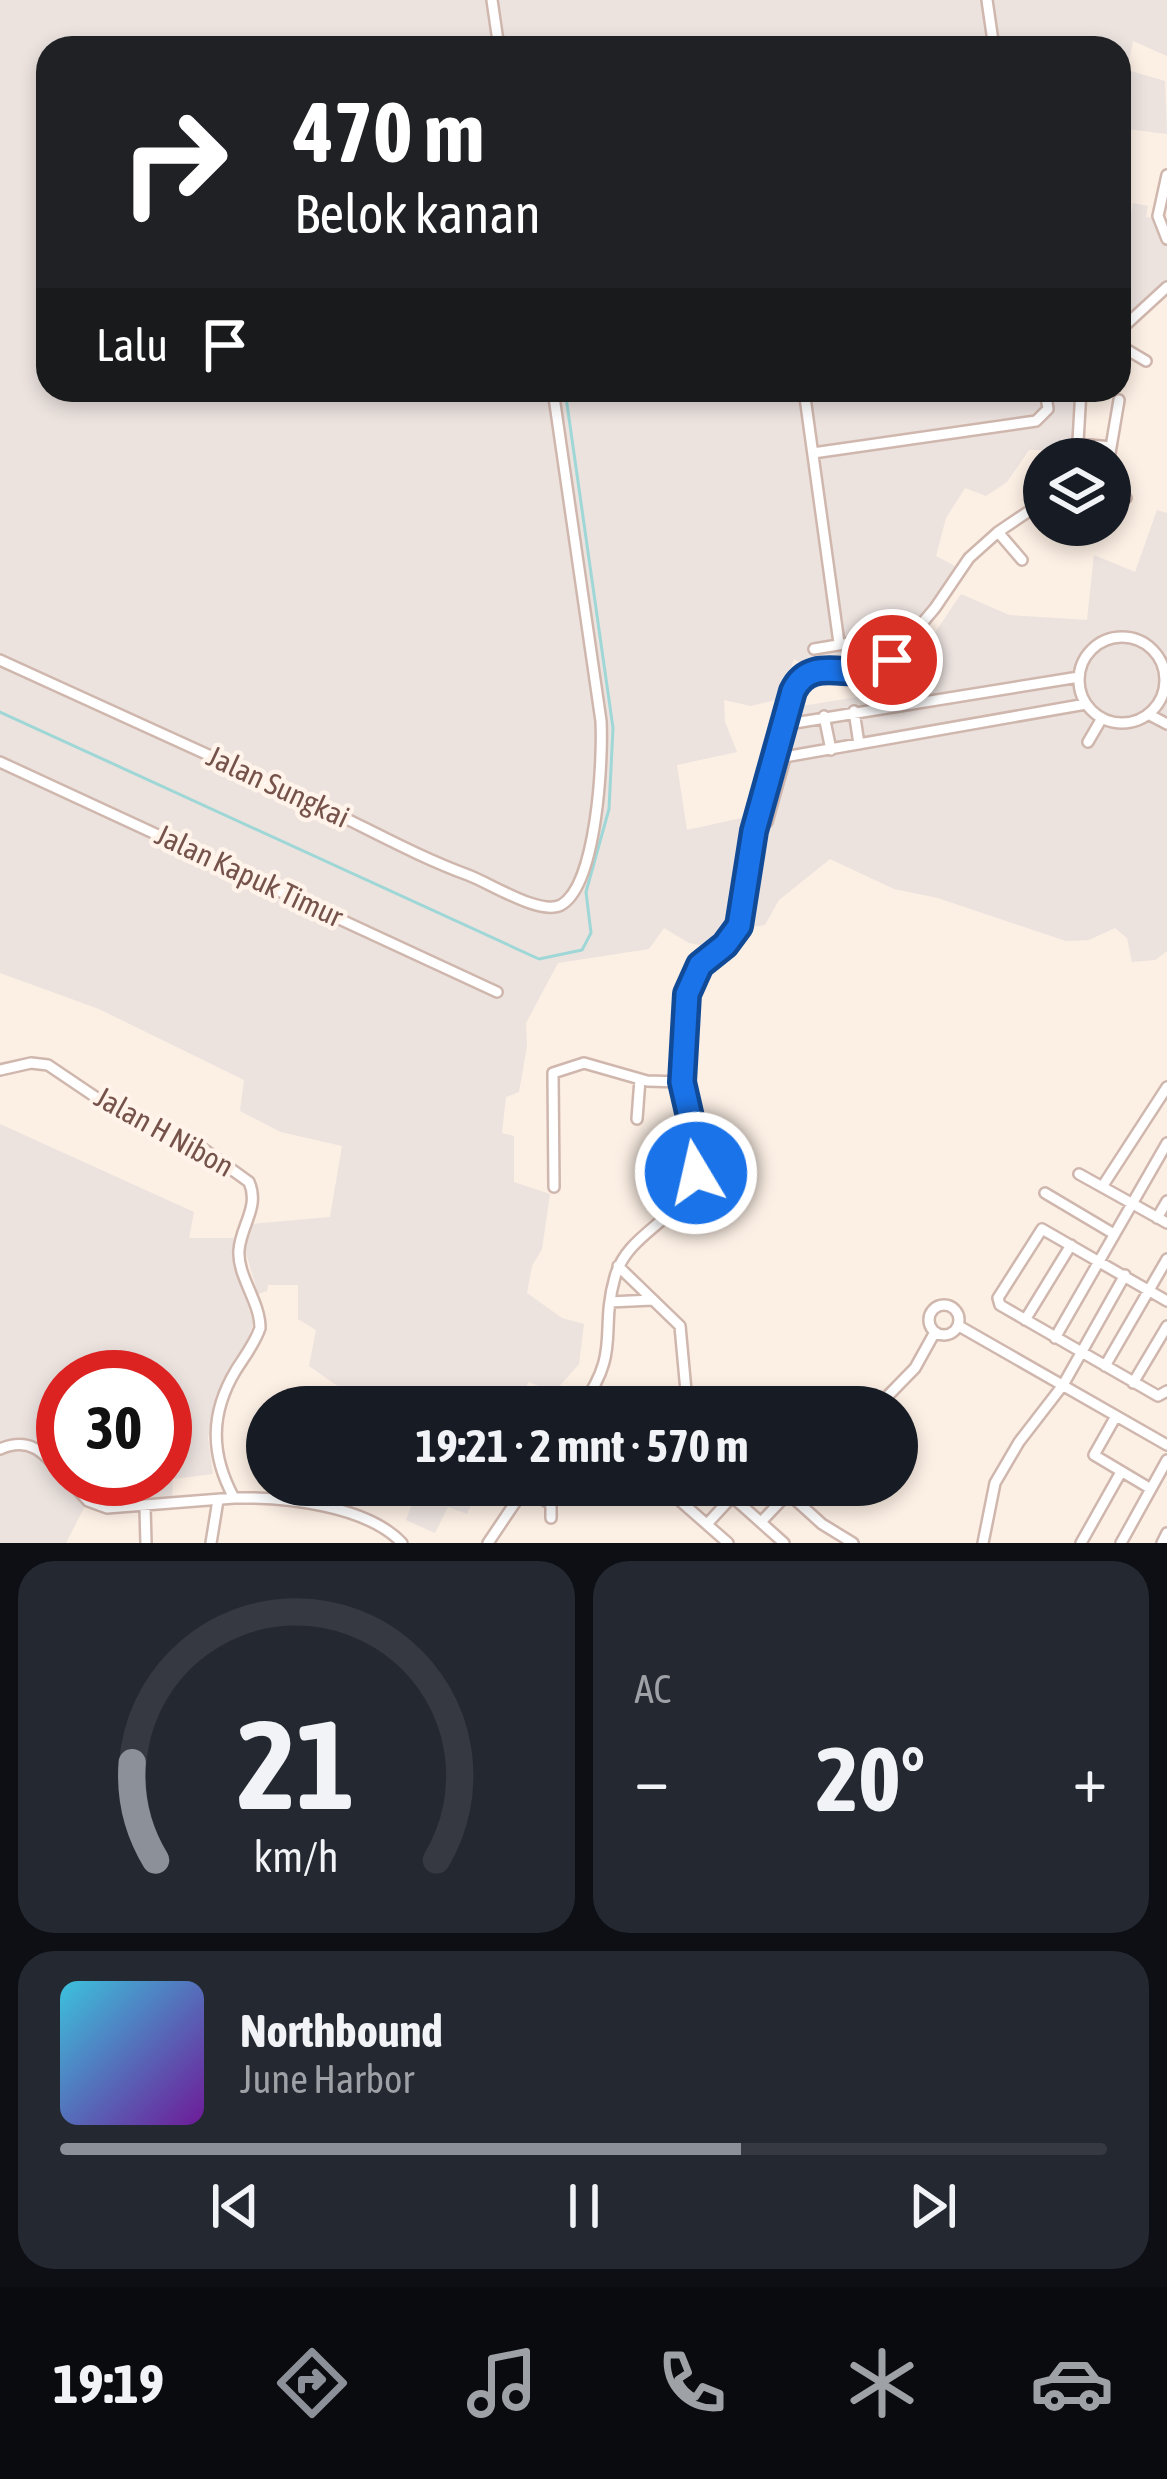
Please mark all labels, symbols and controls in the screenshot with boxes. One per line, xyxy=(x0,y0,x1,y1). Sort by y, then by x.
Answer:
icon: right xyxy=(96,84,252,240)
text: 470 m xyxy=(294,84,484,180)
text: Belok kanan xyxy=(294,183,541,244)
icon: arrive xyxy=(192,312,258,378)
text: Lalu xyxy=(96,319,168,371)
map controls xyxy=(1023,438,1131,546)
button: layers xyxy=(1023,438,1131,546)
pin xyxy=(841,609,943,711)
icon: arrive xyxy=(859,627,925,693)
street label: Jalan Sungkai xyxy=(202,738,355,834)
street label: Jalan Kapuk Timur xyxy=(150,817,349,934)
street label: Jalan H Nibon xyxy=(89,1079,240,1183)
position arrow xyxy=(633,1110,759,1236)
speed limit sign: 30 xyxy=(36,1350,192,1506)
text: 19:21 · 2 mnt · 570 m xyxy=(415,1420,749,1472)
text: AC xyxy=(635,1667,671,1711)
text: 21 xyxy=(238,1692,355,1835)
text: 20° xyxy=(816,1727,925,1830)
text: − xyxy=(635,1740,669,1816)
text: + xyxy=(1073,1740,1107,1816)
text: km/h xyxy=(254,1832,339,1881)
text: Northbound xyxy=(240,2005,443,2057)
text: June Harbor xyxy=(240,2057,414,2101)
icon: previous xyxy=(202,2173,268,2239)
icon: pause xyxy=(551,2173,617,2239)
icon: next xyxy=(900,2173,966,2239)
icon: directions xyxy=(270,2341,354,2425)
icon: music xyxy=(460,2341,544,2425)
icon: phone xyxy=(650,2341,734,2425)
icon: climate xyxy=(840,2341,924,2425)
icon: car xyxy=(1030,2341,1114,2425)
text: 19:19 xyxy=(53,2353,164,2414)

